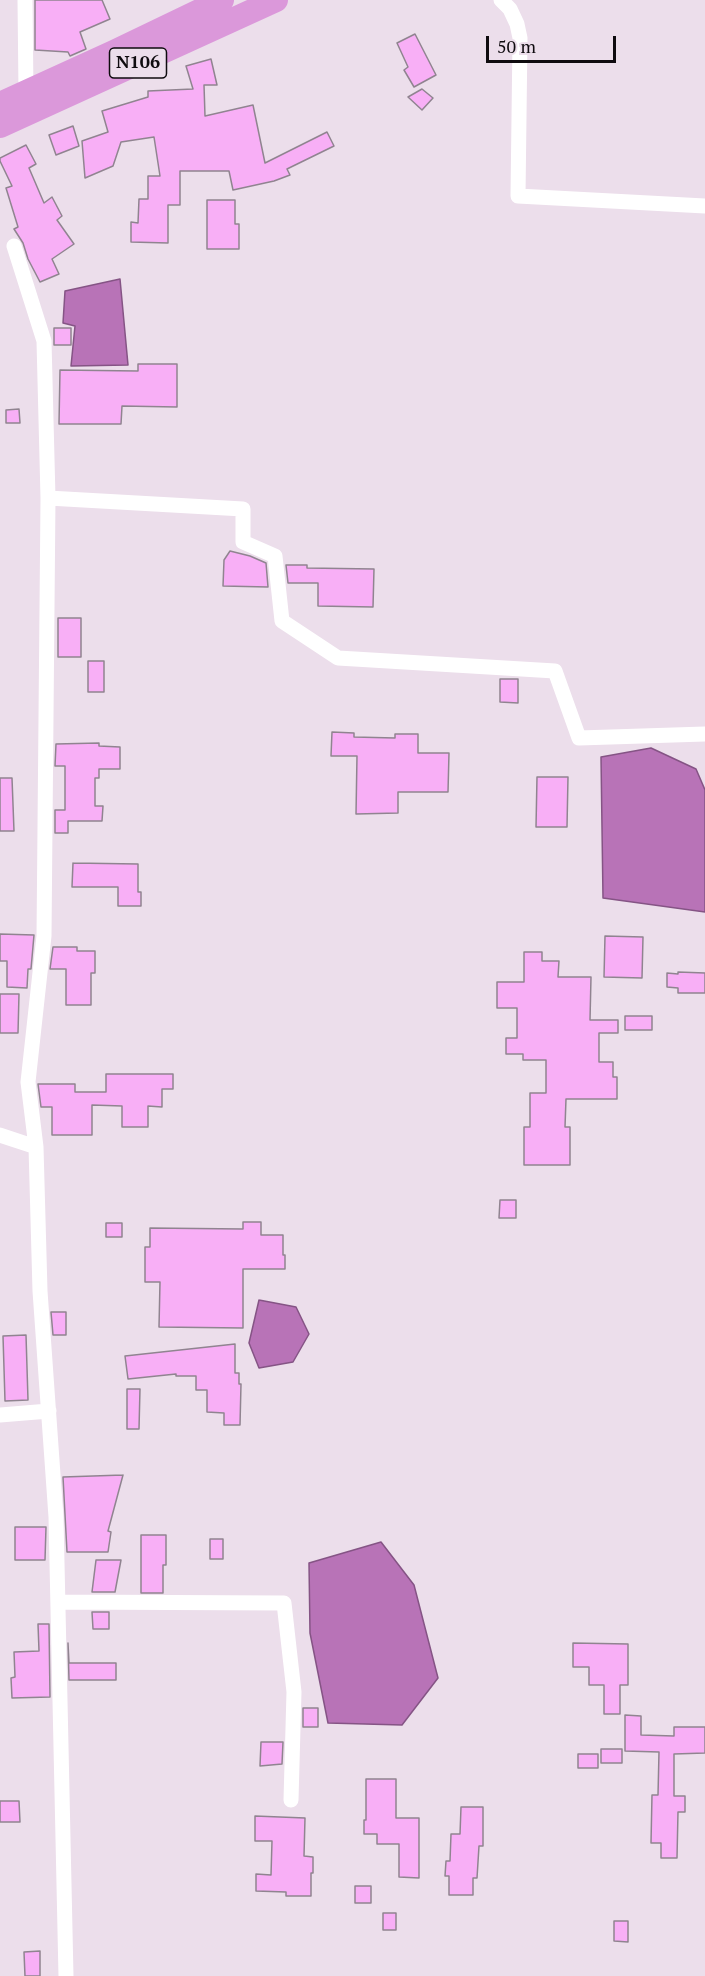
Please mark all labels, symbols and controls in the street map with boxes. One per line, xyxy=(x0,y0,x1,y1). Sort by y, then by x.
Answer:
scale bar xyxy=(489,24,620,62)
text: 50 m xyxy=(497,34,536,58)
road number: N106 xyxy=(110,48,166,78)

